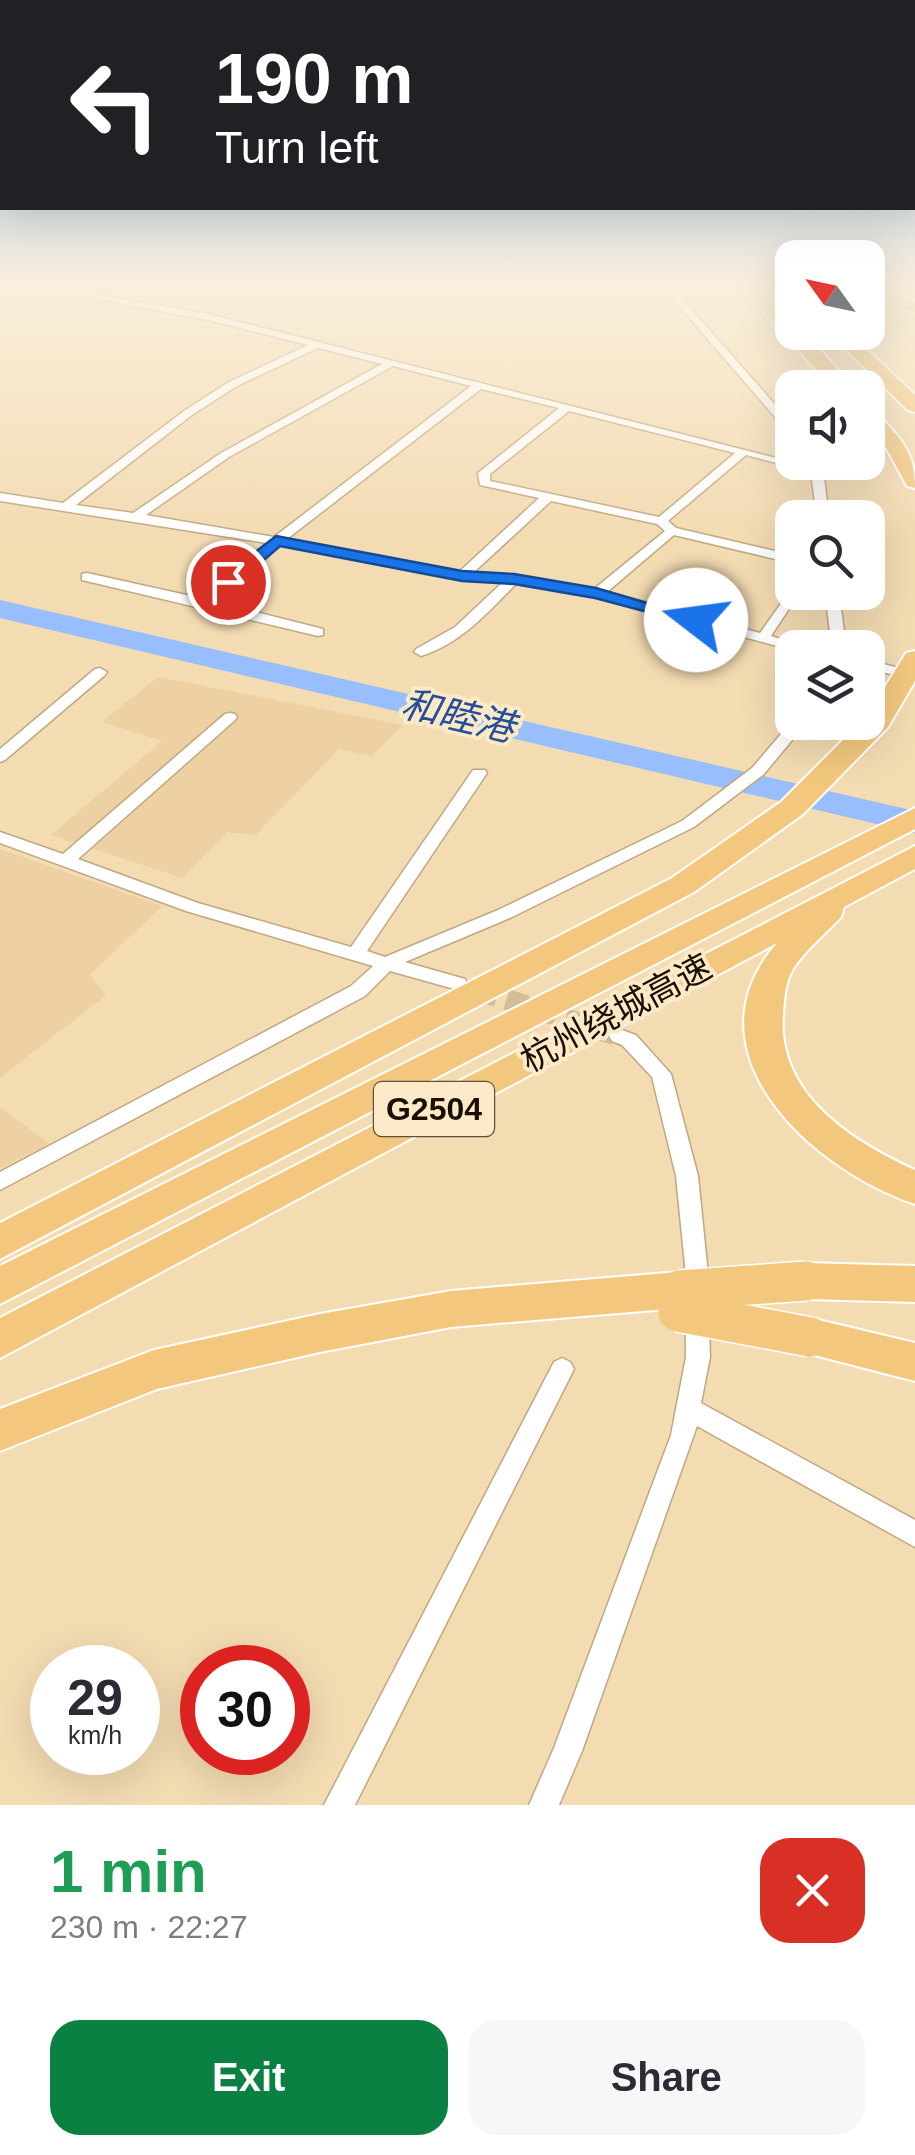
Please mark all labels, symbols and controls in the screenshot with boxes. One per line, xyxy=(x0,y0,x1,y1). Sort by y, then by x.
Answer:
icon: left xyxy=(50,40,180,170)
text: 190 m xyxy=(215,40,413,118)
text: Turn left xyxy=(215,122,378,173)
north arrow xyxy=(775,240,885,350)
map controls xyxy=(775,240,885,740)
button: sound xyxy=(775,370,885,480)
button: search xyxy=(775,500,885,610)
pin xyxy=(186,540,271,625)
icon: arrive xyxy=(201,555,256,610)
position arrow xyxy=(644,568,748,672)
button: layers xyxy=(775,630,885,740)
water label: 和睦港 xyxy=(398,683,523,750)
street label: 杭州绕城高速 xyxy=(514,946,718,1079)
road number: G2504 xyxy=(374,1082,494,1136)
speed limit sign: 30 xyxy=(180,1645,310,1775)
text: 29 xyxy=(67,1670,123,1726)
text: km/h xyxy=(68,1721,122,1749)
text: 1 min xyxy=(50,1838,207,1905)
button: close xyxy=(760,1838,865,1943)
text: 230 m · 22:27 xyxy=(50,1909,247,1945)
button: Exit xyxy=(50,2020,448,2135)
button: Share xyxy=(468,2020,865,2135)

